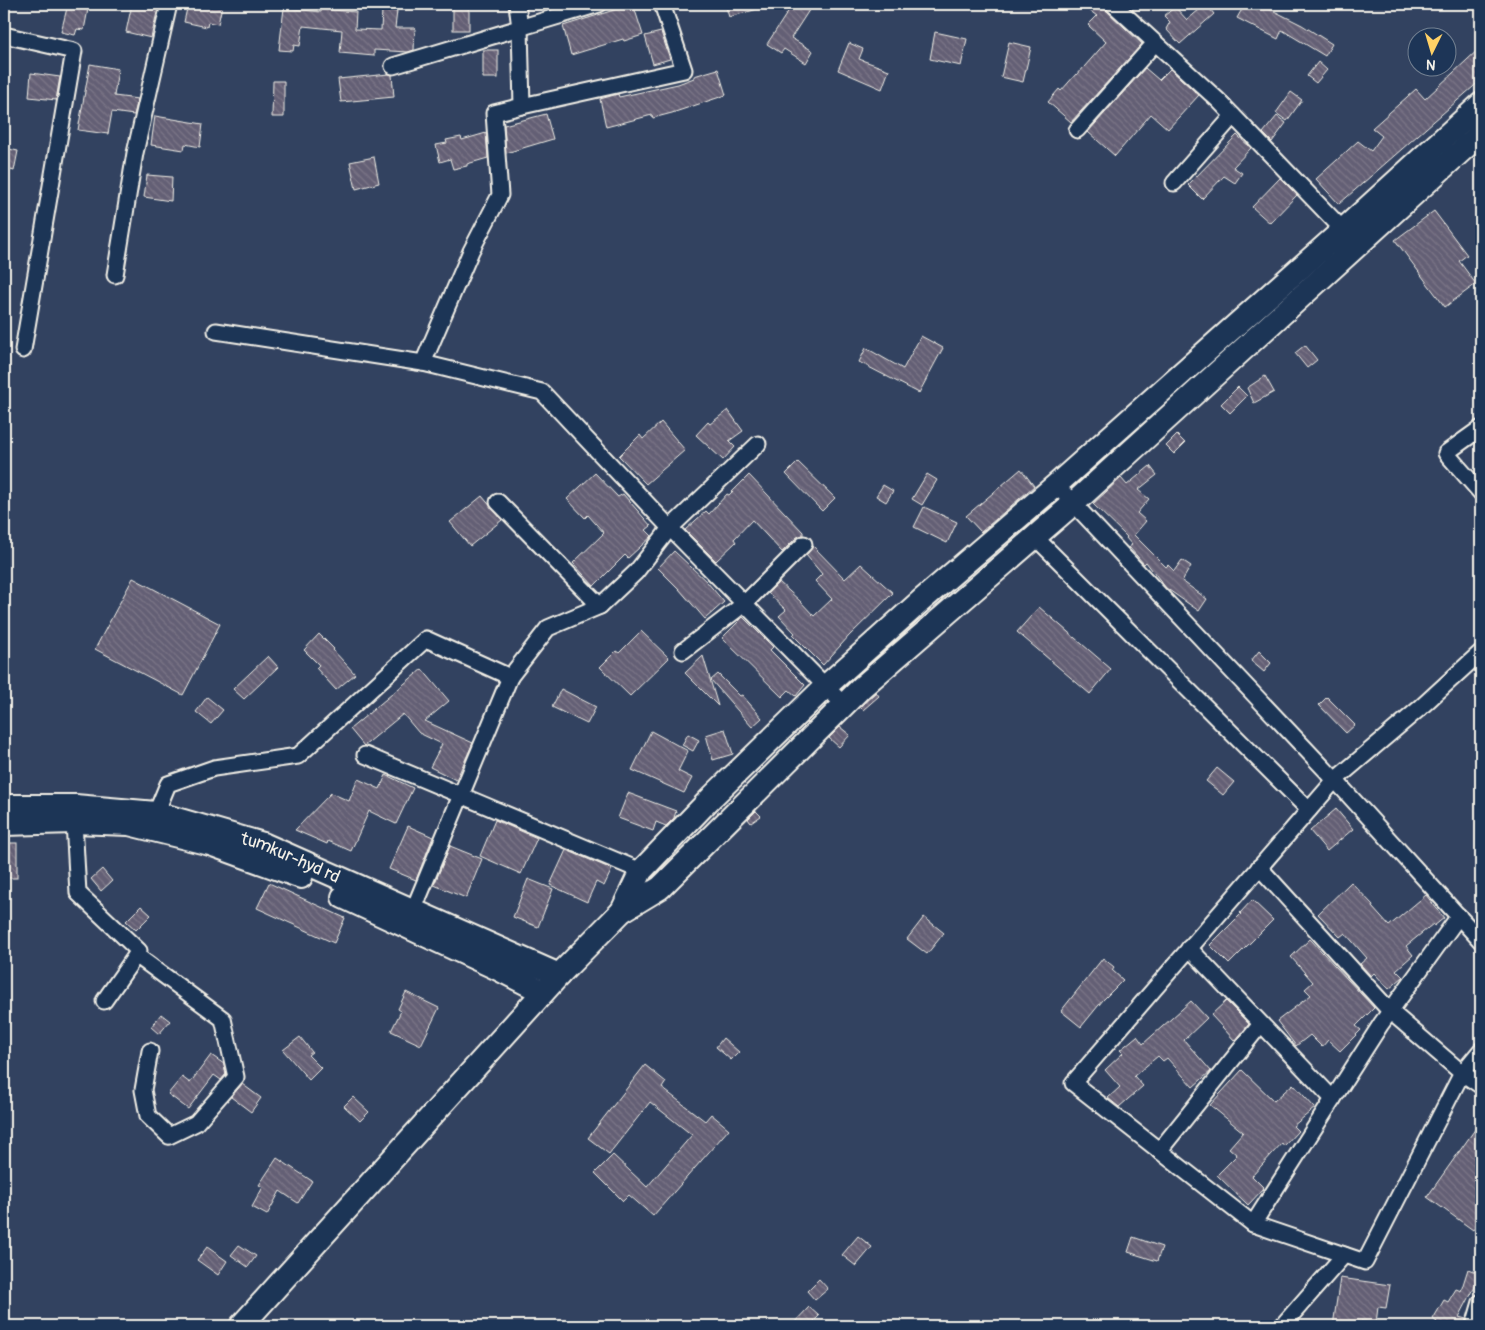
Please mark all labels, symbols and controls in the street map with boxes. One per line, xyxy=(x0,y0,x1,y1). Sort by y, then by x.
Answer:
north arrow xyxy=(1408,28,1458,78)
text: N xyxy=(1425,56,1436,73)
street label: tumkur-hyd rd xyxy=(237,826,344,888)

